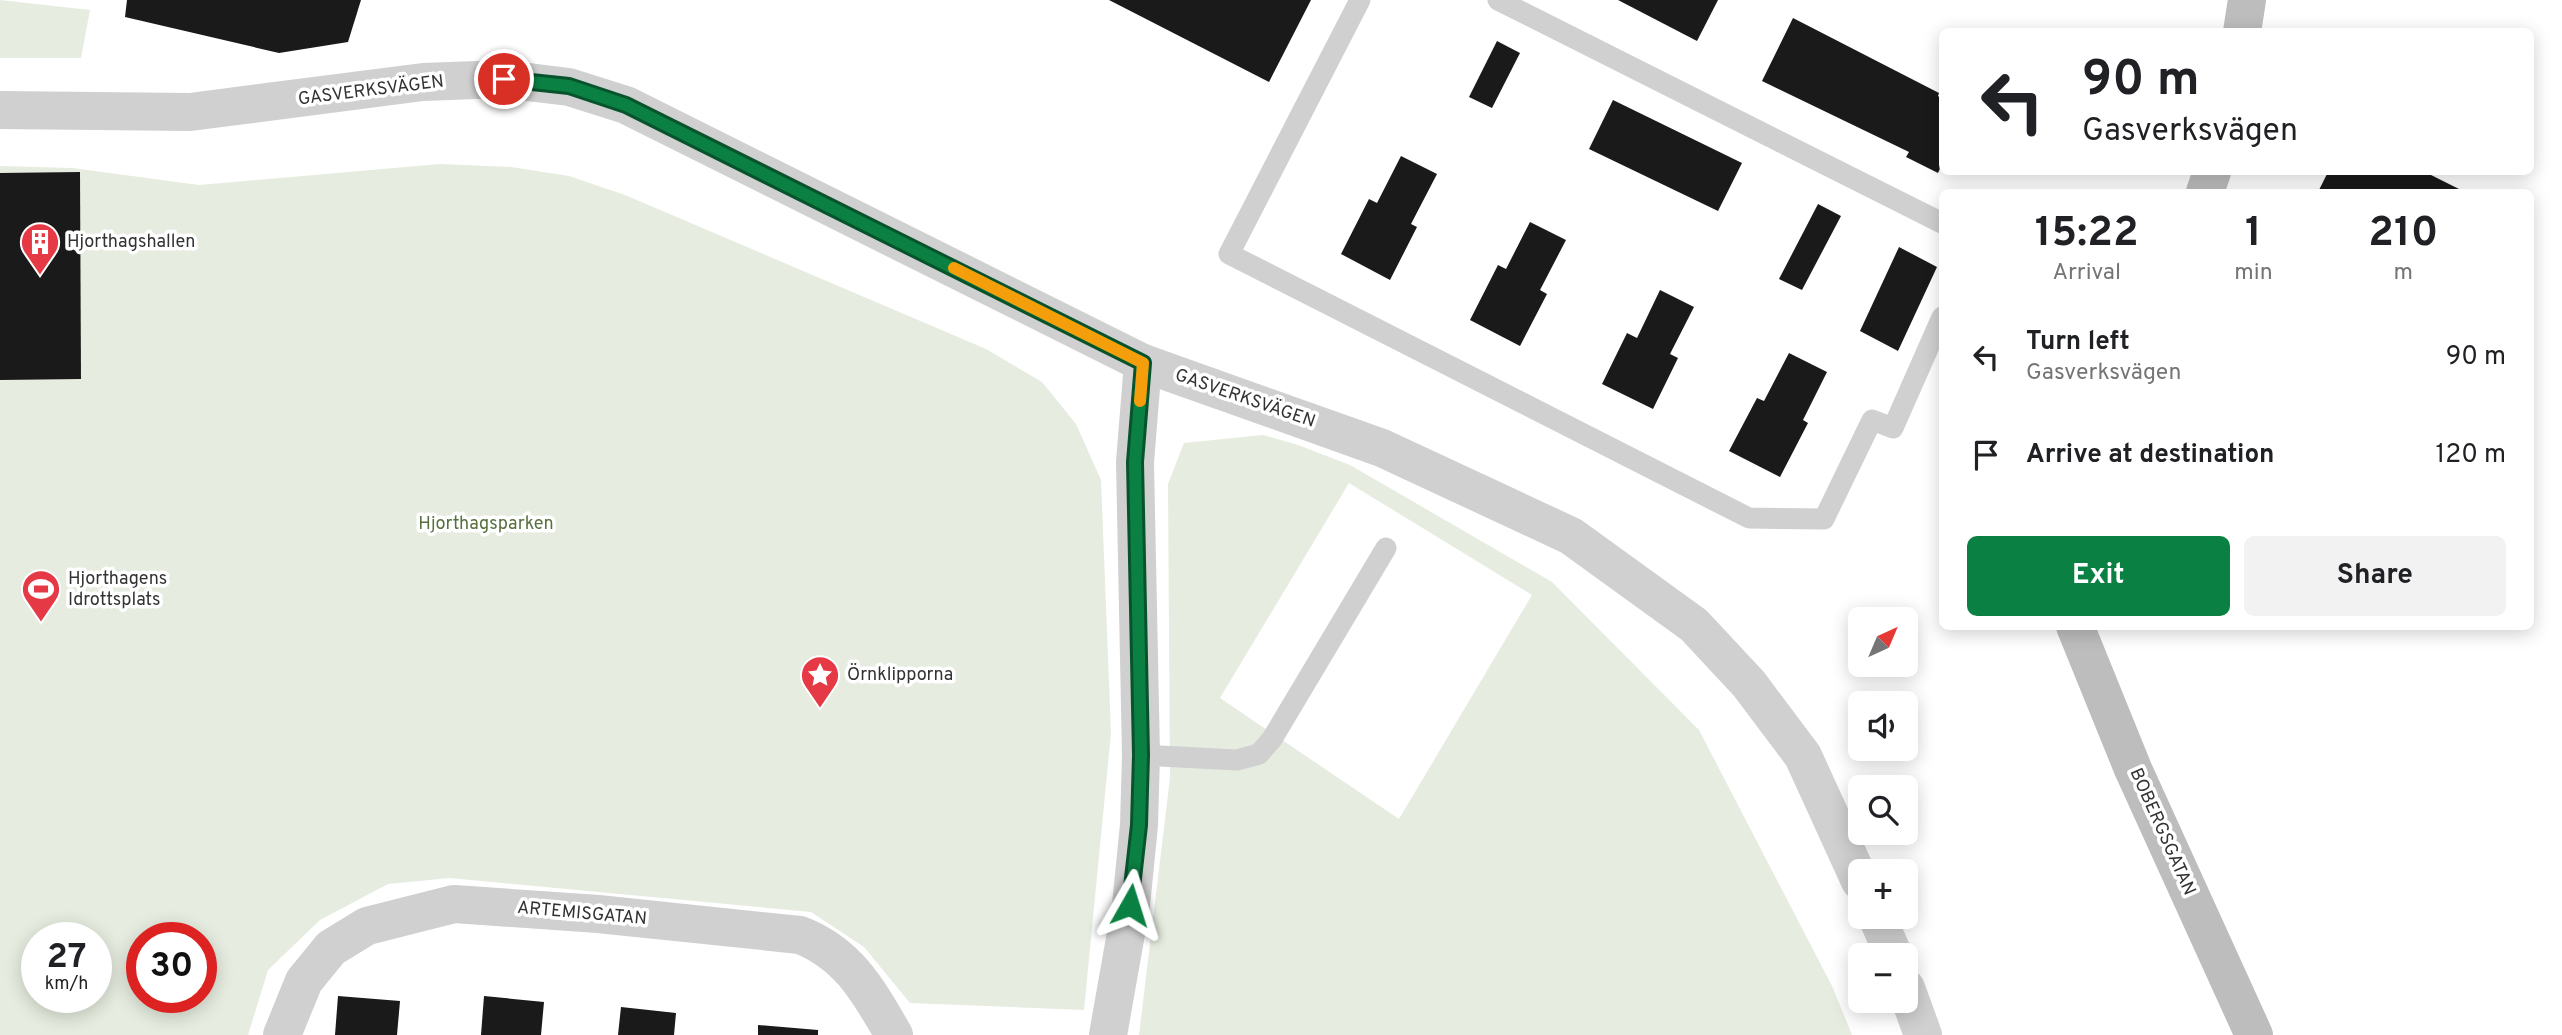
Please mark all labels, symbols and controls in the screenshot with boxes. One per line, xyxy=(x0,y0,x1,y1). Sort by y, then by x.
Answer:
pin xyxy=(474,49,534,109)
text: 90 m xyxy=(2082,51,2200,113)
icon: left xyxy=(1967,56,2058,147)
icon: arrive xyxy=(485,60,523,98)
street label: GASVERKSVÄGEN xyxy=(296,69,445,111)
text: Gasverksvägen xyxy=(2082,112,2298,152)
text: 15:22 xyxy=(2035,208,2139,261)
text: 1 xyxy=(2245,208,2262,261)
text: 210 xyxy=(2368,208,2438,261)
building icon: Hjorthagshallen xyxy=(19,221,61,276)
place label: Hjorthagshallen xyxy=(67,231,196,254)
text: Arrival xyxy=(2052,259,2121,288)
text: min xyxy=(2234,259,2273,288)
text: m xyxy=(2394,259,2413,288)
text: Turn left xyxy=(2026,326,2130,359)
icon: left xyxy=(1967,338,2005,376)
text: 90 m xyxy=(2446,341,2506,374)
text: Gasverksvägen xyxy=(2026,359,2181,388)
street label: GASVERKSVÄGEN xyxy=(1172,362,1319,434)
icon: arrive xyxy=(1967,436,2005,474)
text: Arrive at destination xyxy=(2026,439,2274,472)
text: 120 m xyxy=(2436,439,2506,472)
park label: Hjorthagsparken xyxy=(418,513,554,536)
button: Exit xyxy=(1967,536,2230,616)
button: Share xyxy=(2244,536,2506,616)
sports icon: Hjorthagens Idrottsplats xyxy=(20,568,62,623)
place label: Hjorthagens Idrottsplats xyxy=(68,568,167,612)
north arrow xyxy=(1848,607,1918,677)
map controls xyxy=(1848,607,1918,1013)
place icon: Örnklipporna xyxy=(799,654,841,709)
place label: Örnklipporna xyxy=(847,662,953,687)
button: sound xyxy=(1848,691,1918,761)
street label: BOBERGSGATAN xyxy=(2124,765,2200,899)
button: search xyxy=(1848,775,1918,845)
button: + xyxy=(1848,859,1918,929)
position arrow xyxy=(1093,868,1167,942)
street label: ARTEMISGATAN xyxy=(516,897,648,931)
speed limit sign: 30 xyxy=(126,922,217,1013)
text: 27 xyxy=(47,936,86,980)
button: − xyxy=(1848,943,1918,1013)
text: km/h xyxy=(45,973,88,996)

